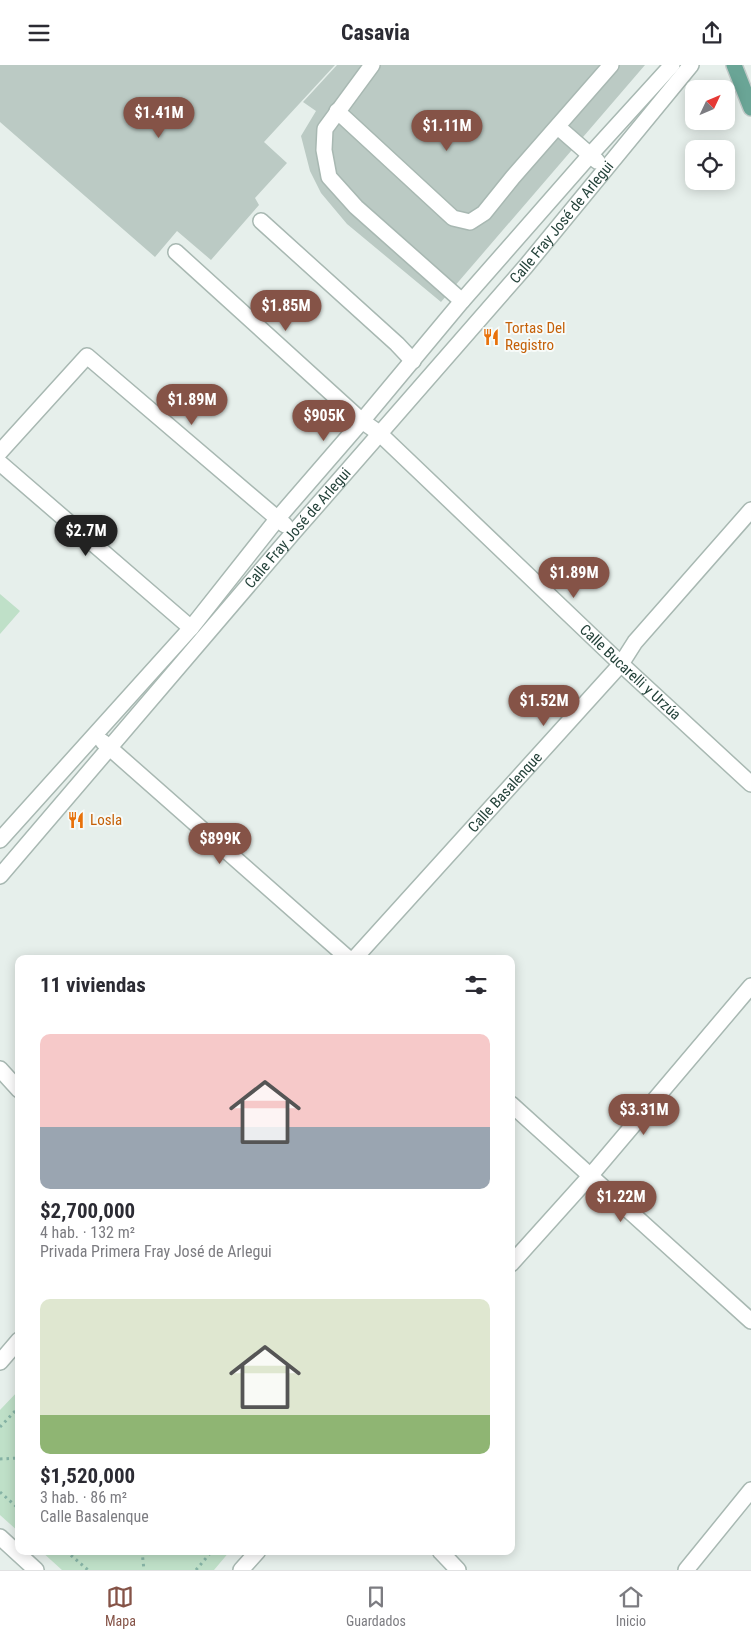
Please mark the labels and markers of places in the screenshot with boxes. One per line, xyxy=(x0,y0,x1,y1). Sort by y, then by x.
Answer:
pin: $1.41M xyxy=(118,97,200,139)
pin: $1.11M xyxy=(406,109,488,152)
pin: $1.85M xyxy=(245,289,327,332)
place label: Tortas Del Registro xyxy=(505,319,566,354)
restaurant icon: Tortas Del Registro xyxy=(481,327,501,347)
pin: $1.89M xyxy=(151,383,233,426)
pin: $905K xyxy=(289,399,359,442)
pin: $2.7M xyxy=(51,515,121,557)
pin: $1.89M xyxy=(533,557,615,599)
pin: $1.52M xyxy=(503,685,585,727)
restaurant icon: Losla xyxy=(66,810,86,830)
place label: Losla xyxy=(90,811,122,829)
pin: $899K xyxy=(185,823,255,865)
pin: $3.31M xyxy=(603,1093,685,1136)
pin: $1.22M xyxy=(580,1181,662,1223)

